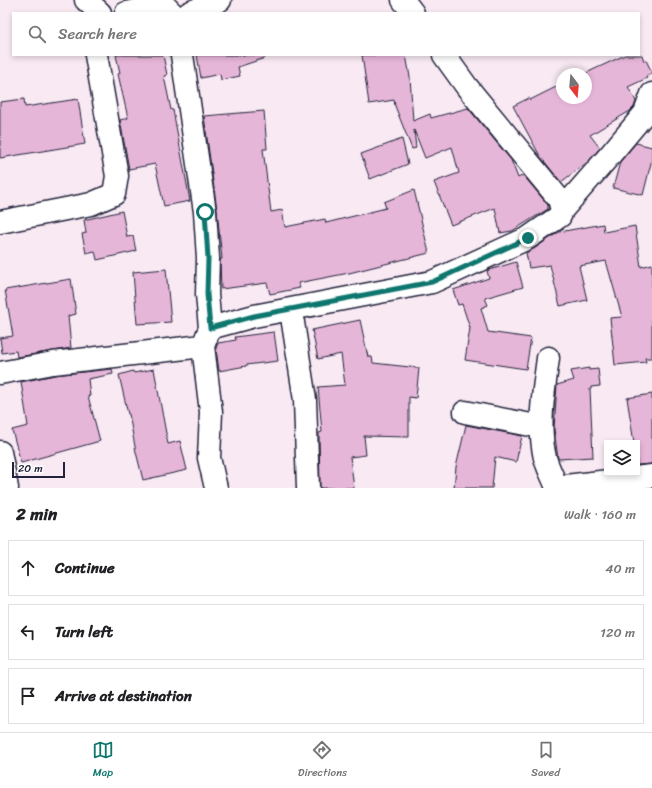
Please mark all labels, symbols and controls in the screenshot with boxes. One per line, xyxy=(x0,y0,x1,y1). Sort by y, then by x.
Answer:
search box xyxy=(12,12,640,56)
text: Search here xyxy=(58,21,137,47)
icon: search xyxy=(26,23,48,45)
north arrow xyxy=(556,68,592,104)
route start xyxy=(196,203,214,221)
route end xyxy=(519,229,537,247)
map controls xyxy=(604,440,640,476)
button: layers xyxy=(604,440,640,476)
text: 20 m xyxy=(18,459,43,478)
scale bar xyxy=(12,460,65,479)
text: 2 min xyxy=(16,499,57,529)
text: Walk · 160 m xyxy=(564,503,636,526)
text: Continue xyxy=(55,555,115,581)
icon: ahead xyxy=(17,557,39,579)
text: 40 m xyxy=(605,557,635,580)
text: Turn left xyxy=(55,619,113,645)
icon: left xyxy=(17,621,39,643)
text: 120 m xyxy=(600,621,635,644)
text: Arrive at destination xyxy=(55,683,192,709)
icon: arrive xyxy=(17,685,39,707)
tab: Map xyxy=(92,739,114,782)
tab: Directions xyxy=(298,739,347,782)
tab: Saved xyxy=(531,739,560,782)

